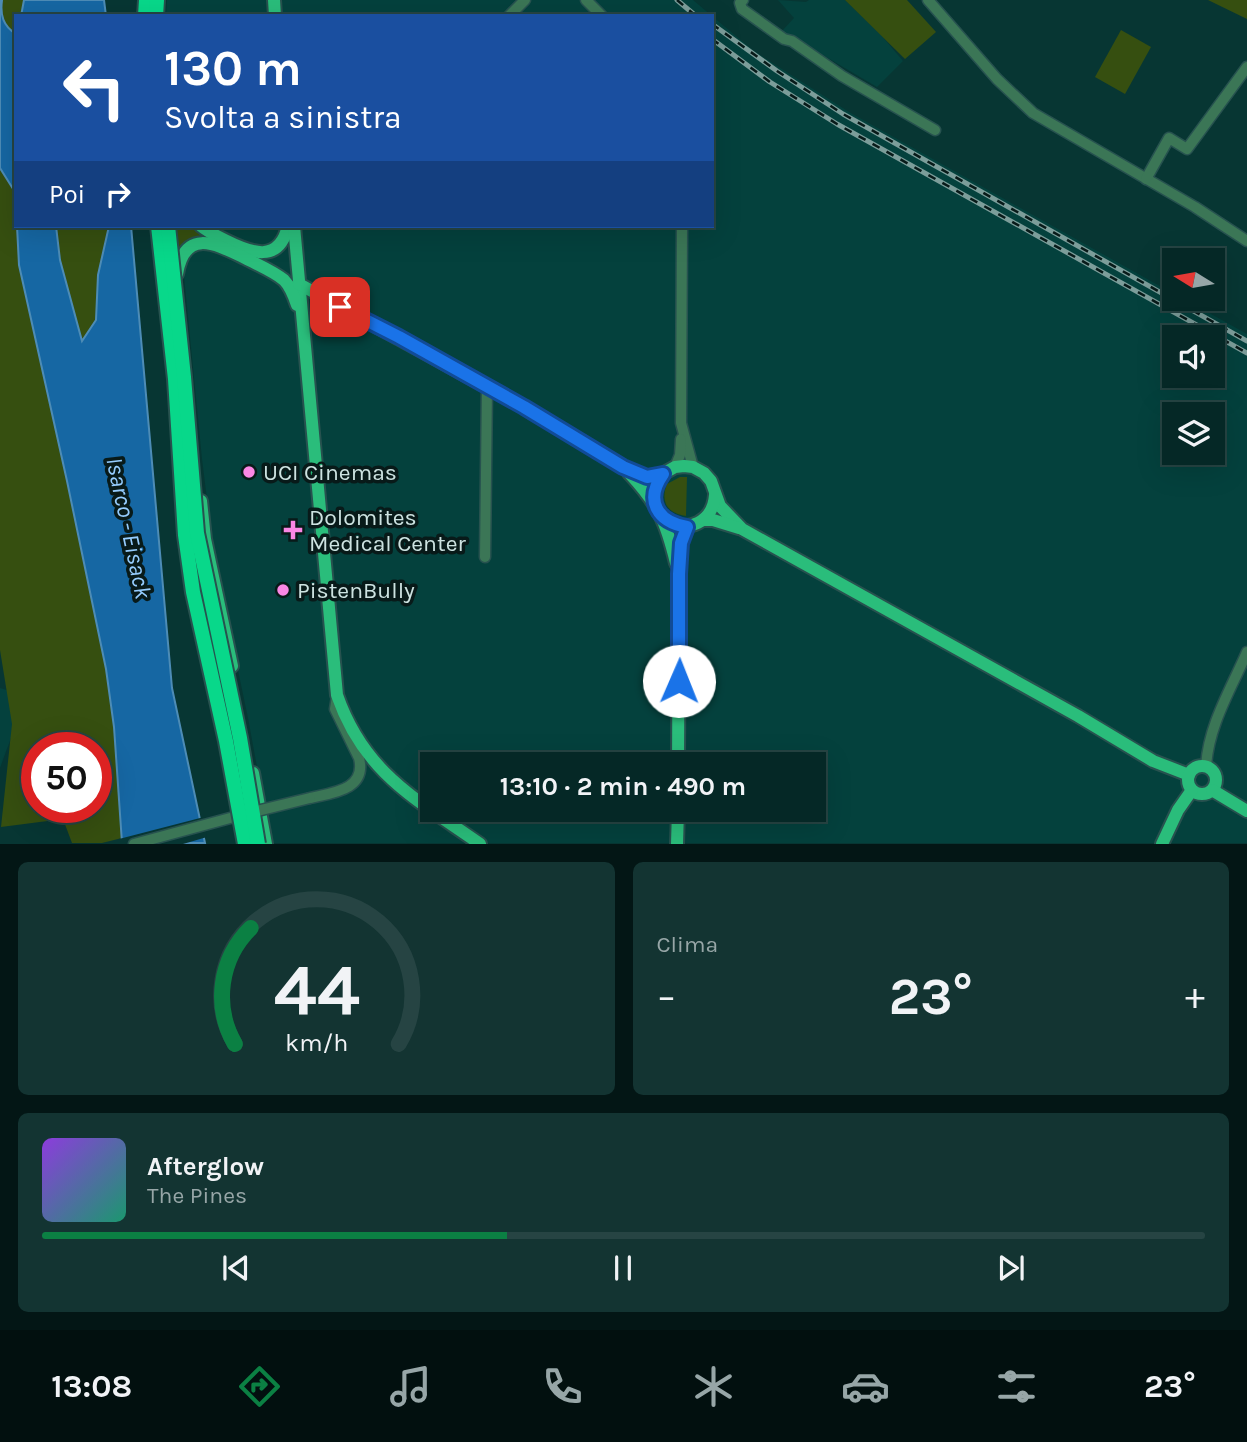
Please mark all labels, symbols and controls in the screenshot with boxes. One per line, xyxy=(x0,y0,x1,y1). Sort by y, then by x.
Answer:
text: 130 m xyxy=(164,40,302,97)
icon: left xyxy=(49,42,140,133)
text: Svolta a sinistra xyxy=(164,99,402,136)
icon: right xyxy=(99,175,137,213)
text: Poi xyxy=(49,179,85,210)
north arrow xyxy=(1162,248,1225,312)
map controls xyxy=(1162,248,1225,465)
pin xyxy=(310,277,370,337)
icon: arrive xyxy=(321,288,359,326)
button: sound xyxy=(1162,325,1225,388)
button: layers xyxy=(1162,402,1225,465)
water label: Isarco - Eisack xyxy=(100,455,158,602)
place label: UCI Cinemas xyxy=(263,459,397,486)
marker: UCI Cinemas xyxy=(241,464,257,480)
place label: Dolomites Medical Center xyxy=(309,504,466,557)
marker: Dolomites Medical Center xyxy=(283,520,303,540)
place label: PistenBully xyxy=(297,577,415,604)
marker: PistenBully xyxy=(275,582,291,598)
position arrow xyxy=(642,644,716,718)
speed limit sign: 50 xyxy=(21,732,112,823)
text: 13:10 · 2 min · 490 m xyxy=(500,771,746,802)
text: Clima xyxy=(657,931,718,958)
text: 44 xyxy=(273,948,360,1033)
text: 23° xyxy=(889,966,973,1027)
text: − xyxy=(657,974,676,1019)
text: + xyxy=(1185,974,1205,1019)
text: km/h xyxy=(285,1028,348,1057)
text: Afterglow xyxy=(147,1151,264,1182)
text: The Pines xyxy=(147,1182,247,1209)
icon: previous xyxy=(217,1249,255,1287)
icon: pause xyxy=(604,1249,642,1287)
icon: next xyxy=(992,1249,1030,1287)
icon: directions xyxy=(235,1362,284,1411)
icon: music xyxy=(386,1362,435,1411)
icon: phone xyxy=(538,1362,587,1411)
icon: climate xyxy=(689,1362,738,1411)
icon: car xyxy=(841,1362,890,1411)
icon: filters xyxy=(992,1362,1041,1411)
text: 13:08 xyxy=(51,1368,132,1405)
text: 23° xyxy=(1144,1368,1196,1405)

